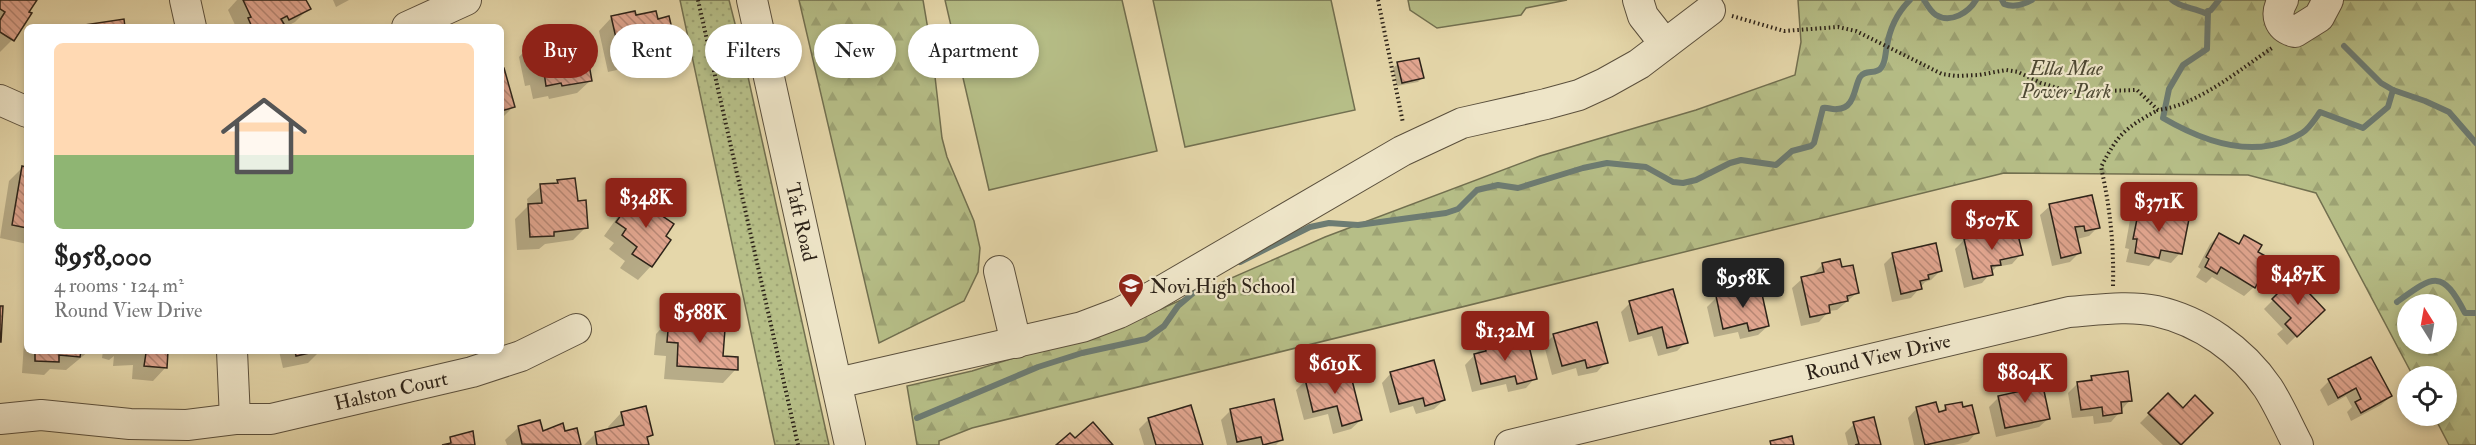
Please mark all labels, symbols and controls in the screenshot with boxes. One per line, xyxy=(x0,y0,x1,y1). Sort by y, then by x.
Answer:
chip: Buy xyxy=(522,24,598,78)
chip: Rent xyxy=(610,24,693,78)
chip: Filters xyxy=(705,24,802,78)
chip: New xyxy=(814,24,896,78)
chip: Apartment xyxy=(908,24,1039,78)
park label: Ella Mae Power Park xyxy=(2020,56,2111,104)
icon: home xyxy=(210,82,318,190)
pin: $348K xyxy=(604,178,688,229)
street label: Taft Road xyxy=(780,180,822,264)
pin: $371K xyxy=(2117,182,2201,233)
text: $348K xyxy=(619,185,673,210)
text: $371K xyxy=(2134,189,2184,214)
pin: $507K xyxy=(1950,200,2034,251)
text: $507K xyxy=(1965,207,2019,232)
text: $958,000 xyxy=(54,241,152,273)
pin: $487K xyxy=(2256,255,2340,306)
pin: $958K xyxy=(1701,258,1785,309)
text: $487K xyxy=(2271,262,2325,287)
text: $958K xyxy=(1716,265,1770,290)
school or university icon: Novi High School xyxy=(1116,271,1146,309)
text: 4 rooms · 124 m² xyxy=(54,273,184,298)
place label: Novi High School xyxy=(1150,274,1295,299)
pin: $588K xyxy=(658,293,742,344)
north arrow xyxy=(2397,294,2457,354)
map controls xyxy=(2397,294,2457,426)
text: Round View Drive xyxy=(54,298,202,323)
text: $588K xyxy=(674,300,726,325)
pin: $1.32M xyxy=(1456,311,1554,362)
text: $1.32M xyxy=(1475,318,1535,343)
street label: Round View Drive xyxy=(1803,328,1953,386)
pin: $619K xyxy=(1293,344,1377,395)
text: $619K xyxy=(1309,351,1361,376)
pin: $804K xyxy=(1983,353,2067,404)
text: $804K xyxy=(1997,360,2053,385)
street label: Halston Court xyxy=(332,366,451,416)
button: locate xyxy=(2397,366,2457,426)

